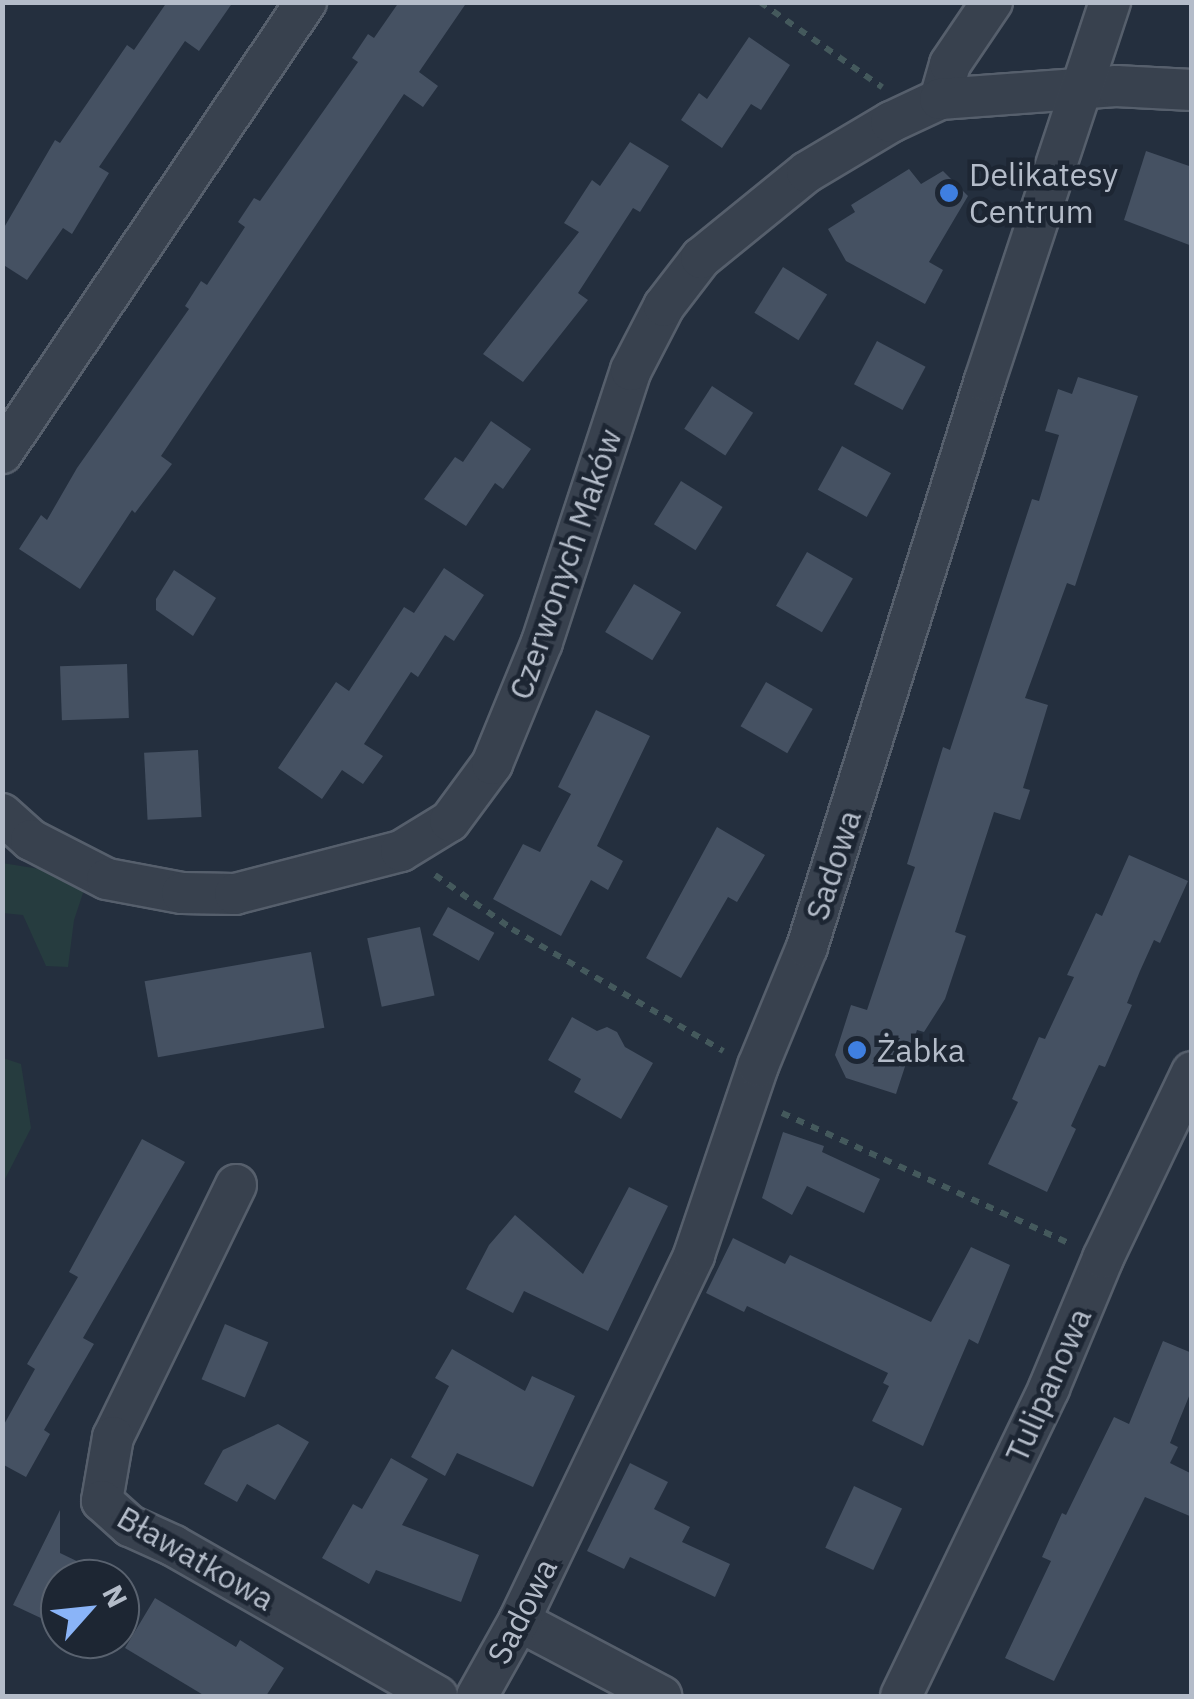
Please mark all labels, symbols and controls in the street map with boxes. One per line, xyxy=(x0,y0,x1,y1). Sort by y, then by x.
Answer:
place label: Delikatesy Centrum xyxy=(969,156,1118,231)
marker: Delikatesy Centrum xyxy=(938,182,960,204)
street label: Czerwonych Maków xyxy=(501,424,629,704)
street label: Sadowa xyxy=(797,805,869,925)
place label: Żabka xyxy=(877,1031,965,1069)
marker: Żabka xyxy=(846,1039,868,1061)
street label: Tulipanowa xyxy=(997,1302,1099,1468)
street label: Bławatkowa xyxy=(111,1498,281,1618)
street label: Sadowa xyxy=(479,1552,565,1670)
north arrow xyxy=(40,1559,140,1659)
text: N xyxy=(94,1579,136,1613)

